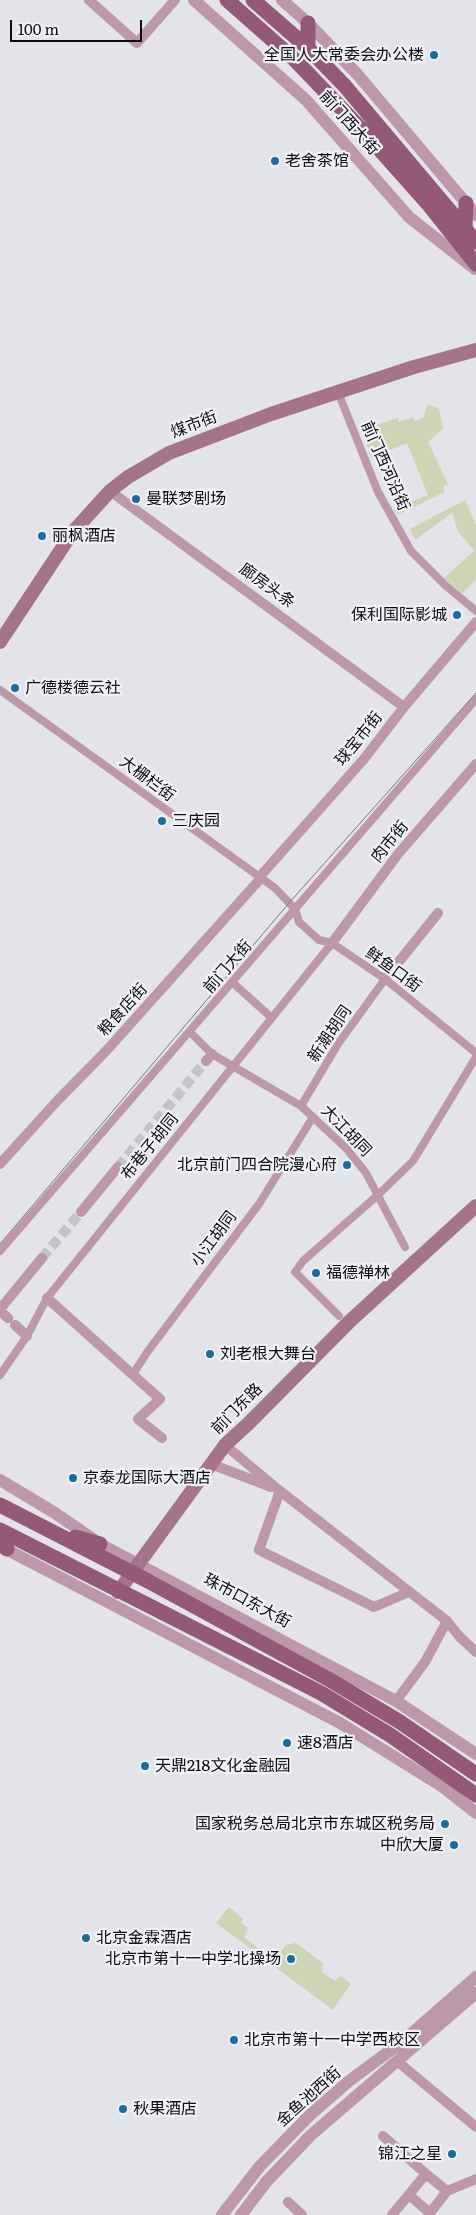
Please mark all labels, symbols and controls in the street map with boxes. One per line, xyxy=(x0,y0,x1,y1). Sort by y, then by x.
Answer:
scale bar xyxy=(12,10,145,42)
text: 100 m xyxy=(18,17,59,40)
place label: 全国人大常委会办公楼 xyxy=(264,45,424,65)
marker: 全国人大常委会办公楼 xyxy=(428,49,440,61)
street label: 前门西大街 xyxy=(315,87,383,159)
place label: 老舍茶馆 xyxy=(285,151,349,171)
marker: 老舍茶馆 xyxy=(269,155,281,167)
street label: 煤市街 xyxy=(168,407,220,443)
street label: 前门西河沿街 xyxy=(357,418,413,514)
place label: 曼联梦剧场 xyxy=(146,489,226,509)
marker: 曼联梦剧场 xyxy=(130,493,142,505)
place label: 丽枫酒店 xyxy=(52,526,116,546)
marker: 丽枫酒店 xyxy=(36,530,48,542)
street label: 廊房头条 xyxy=(235,559,299,613)
place label: 保利国际影城 xyxy=(351,605,447,625)
marker: 保利国际影城 xyxy=(451,609,463,621)
place label: 广德楼德云社 xyxy=(25,678,121,698)
marker: 广德楼德云社 xyxy=(9,682,21,694)
street label: 球宝市街 xyxy=(331,708,387,770)
street label: 大栅栏街 xyxy=(116,752,178,806)
place label: 三庆园 xyxy=(172,811,220,831)
marker: 三庆园 xyxy=(156,815,168,827)
street label: 肉市街 xyxy=(367,817,413,867)
street label: 前门大街 xyxy=(200,937,256,997)
street label: 鲜鱼口街 xyxy=(361,943,425,997)
street label: 粮食店街 xyxy=(94,980,152,1040)
street label: 新潮胡同 xyxy=(304,1002,356,1066)
street label: 大江胡同 xyxy=(317,1101,375,1161)
street label: 布巷子胡同 xyxy=(117,1110,183,1184)
place label: 北京前门四合院漫心府 xyxy=(177,1155,337,1175)
marker: 北京前门四合院漫心府 xyxy=(341,1159,353,1171)
street label: 小江胡同 xyxy=(187,1208,241,1270)
place label: 福德禅林 xyxy=(326,1263,390,1283)
marker: 福德禅林 xyxy=(310,1267,322,1279)
place label: 刘老根大舞台 xyxy=(220,1344,316,1364)
marker: 刘老根大舞台 xyxy=(204,1348,216,1360)
street label: 前门东路 xyxy=(208,1380,266,1438)
place label: 京泰龙国际大酒店 xyxy=(83,1468,211,1488)
marker: 京泰龙国际大酒店 xyxy=(67,1472,79,1484)
street label: 珠市口东大街 xyxy=(200,1570,294,1632)
place label: 速8酒店 xyxy=(297,1733,354,1753)
marker: 速8酒店 xyxy=(281,1737,293,1749)
place label: 天鼎218文化金融园 xyxy=(155,1756,290,1776)
marker: 天鼎218文化金融园 xyxy=(139,1760,151,1772)
place label: 国家税务总局北京市东城区税务局 xyxy=(195,1814,435,1834)
marker: 国家税务总局北京市东城区税务局 xyxy=(439,1818,451,1830)
place label: 中欣大厦 xyxy=(380,1835,444,1855)
marker: 中欣大厦 xyxy=(448,1839,460,1851)
place label: 北京金霖酒店 xyxy=(96,1928,192,1948)
marker: 北京金霖酒店 xyxy=(80,1932,92,1944)
place label: 北京市第十一中学北操场 xyxy=(105,1949,281,1969)
marker: 北京市第十一中学北操场 xyxy=(285,1953,297,1965)
place label: 北京市第十一中学西校区 xyxy=(244,2030,420,2050)
marker: 北京市第十一中学西校区 xyxy=(228,2034,240,2046)
street label: 金鱼池西街 xyxy=(273,2063,345,2131)
place label: 秋果酒店 xyxy=(133,2099,197,2119)
marker: 秋果酒店 xyxy=(117,2103,129,2115)
place label: 锦江之星 xyxy=(378,2144,442,2164)
marker: 锦江之星 xyxy=(446,2148,458,2160)

